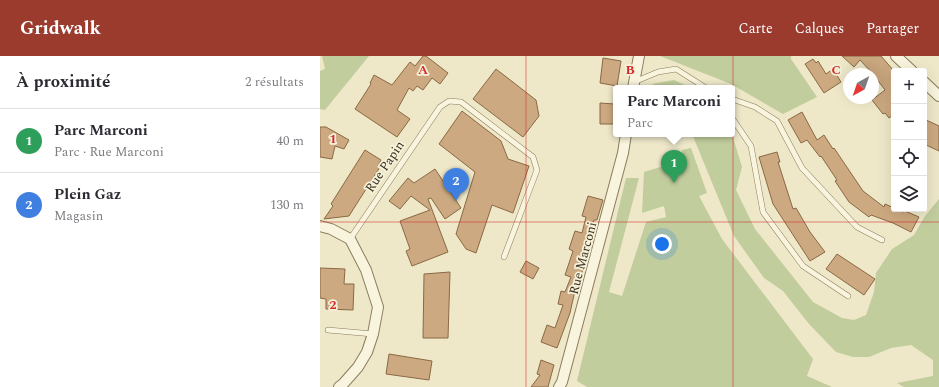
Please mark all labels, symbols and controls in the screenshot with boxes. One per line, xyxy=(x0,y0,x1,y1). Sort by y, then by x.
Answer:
text: Gridwalk xyxy=(20,14,101,43)
text: Carte xyxy=(739,18,773,39)
text: Calques xyxy=(795,18,844,39)
text: Partager xyxy=(866,18,919,39)
text: A xyxy=(418,60,428,80)
text: B xyxy=(625,60,635,80)
text: C xyxy=(831,60,841,80)
north arrow xyxy=(843,68,879,104)
map controls xyxy=(891,68,927,212)
button: + xyxy=(891,68,927,104)
text: À proximité xyxy=(16,69,111,95)
text: 2 résultats xyxy=(245,72,304,92)
popup xyxy=(613,85,735,137)
text: Parc Marconi xyxy=(627,90,721,113)
button: − xyxy=(891,104,927,140)
text: Parc xyxy=(627,113,653,133)
text: Parc Marconi xyxy=(54,119,148,142)
text: 1 xyxy=(329,129,337,149)
text: 1 xyxy=(25,131,33,151)
text: 40 m xyxy=(277,131,304,151)
street label: Rue Papin xyxy=(360,136,410,197)
button: locate xyxy=(891,140,927,176)
text: Parc · Rue Marconi xyxy=(54,142,164,162)
pin: 1 xyxy=(661,150,687,183)
pin: 2 xyxy=(443,168,469,201)
button: layers xyxy=(891,176,927,212)
text: Plein Gaz xyxy=(54,183,121,206)
text: 2 xyxy=(25,195,33,215)
text: 130 m xyxy=(270,195,304,215)
text: Magasin xyxy=(54,206,103,226)
street label: Rue Marconi xyxy=(564,220,602,297)
your location xyxy=(652,234,672,254)
text: 2 xyxy=(329,295,337,315)

